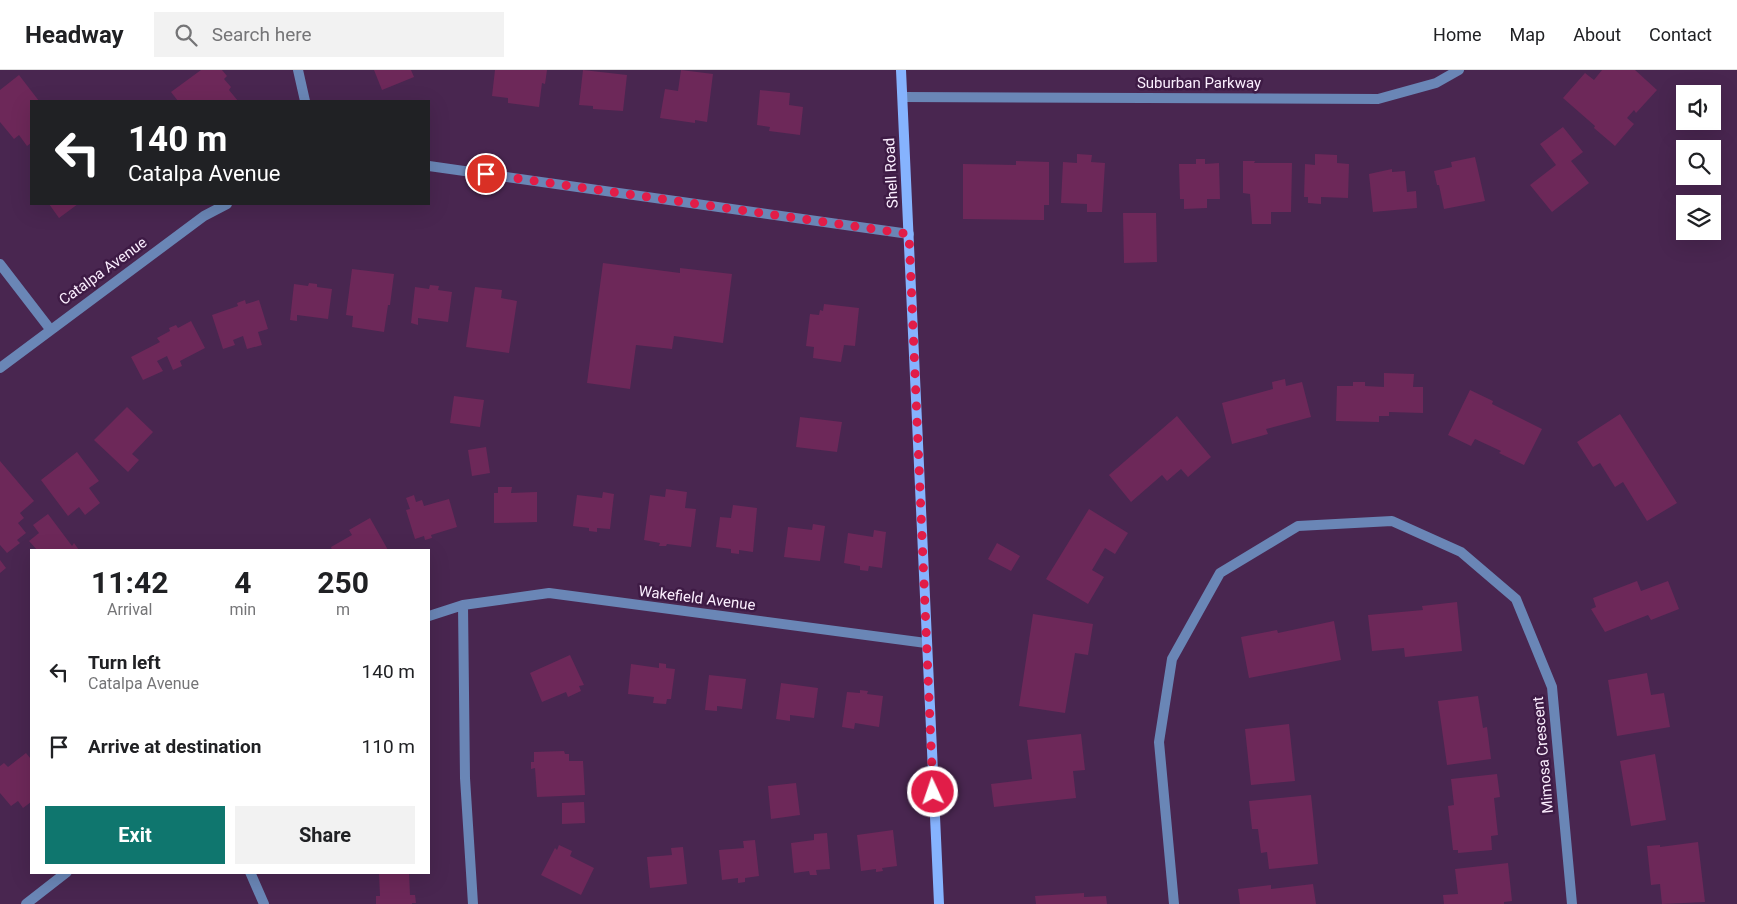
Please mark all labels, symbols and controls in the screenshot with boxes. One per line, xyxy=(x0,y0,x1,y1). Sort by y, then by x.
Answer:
search box xyxy=(154,12,504,57)
text: Headway xyxy=(25,21,124,49)
icon: search xyxy=(172,21,200,49)
text: Search here xyxy=(212,23,312,46)
text: Home xyxy=(1433,24,1482,45)
text: Map xyxy=(1510,24,1545,45)
text: About xyxy=(1573,24,1621,45)
text: Contact xyxy=(1649,24,1712,45)
street label: Suburban Parkway xyxy=(1137,74,1261,92)
map controls xyxy=(1676,85,1721,240)
button: sound xyxy=(1676,85,1721,130)
text: 140 m xyxy=(128,119,227,160)
icon: left xyxy=(45,120,110,185)
street label: Shell Road xyxy=(880,137,902,209)
button: search xyxy=(1676,140,1721,185)
pin xyxy=(465,153,507,195)
icon: arrive xyxy=(472,160,500,188)
text: Catalpa Avenue xyxy=(128,161,281,186)
button: layers xyxy=(1676,195,1721,240)
street label: Catalpa Avenue xyxy=(56,233,150,309)
text: 11:42 xyxy=(91,565,168,600)
text: 4 xyxy=(234,565,251,600)
text: 250 xyxy=(317,565,369,600)
street label: Wakefield Avenue xyxy=(637,582,757,614)
text: Arrival xyxy=(107,600,152,619)
text: min xyxy=(229,600,256,619)
text: m xyxy=(336,600,350,619)
text: Turn left xyxy=(88,651,161,674)
icon: left xyxy=(45,658,73,686)
text: 140 m xyxy=(362,660,415,683)
text: Catalpa Avenue xyxy=(88,674,199,693)
street label: Mimosa Crescent xyxy=(1529,696,1557,814)
icon: arrive xyxy=(45,733,73,761)
text: Arrive at destination xyxy=(88,735,261,758)
text: 110 m xyxy=(362,735,415,758)
position arrow xyxy=(906,765,958,817)
button: Exit xyxy=(45,806,225,864)
button: Share xyxy=(235,806,415,864)

